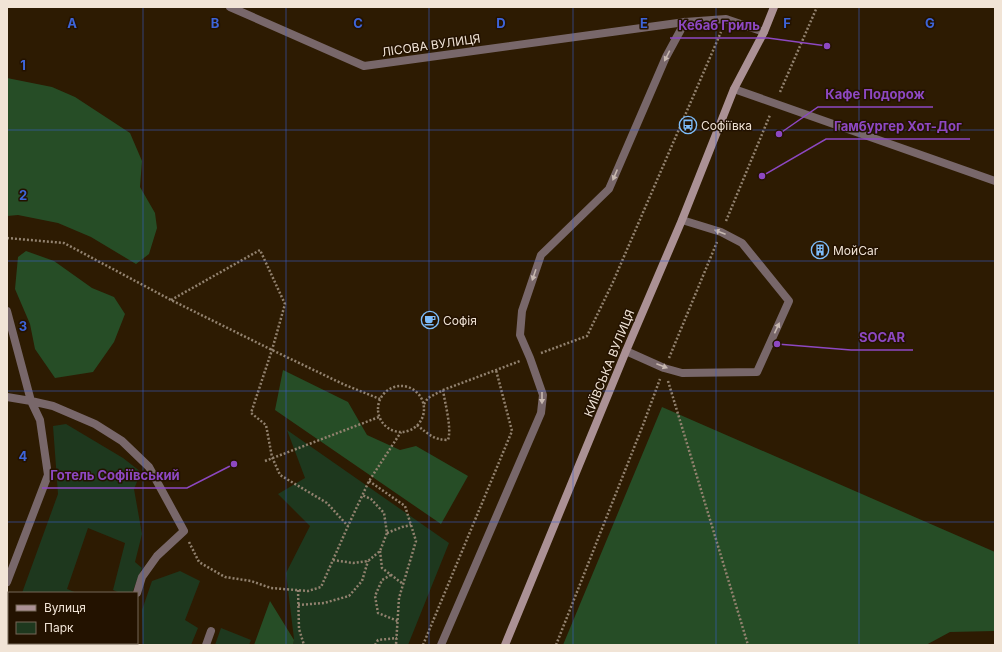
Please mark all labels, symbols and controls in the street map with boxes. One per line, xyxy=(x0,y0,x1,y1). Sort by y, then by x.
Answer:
callout: Кебаб Гриль xyxy=(670,13,768,38)
text: A xyxy=(67,15,77,31)
text: B xyxy=(211,15,220,31)
text: C xyxy=(353,15,363,31)
text: D xyxy=(496,15,506,31)
text: E xyxy=(640,15,648,31)
text: F xyxy=(783,15,791,31)
text: G xyxy=(925,15,935,31)
text: Кебаб Гриль xyxy=(678,17,760,33)
street label: ЛІСОВА ВУЛИЦЯ xyxy=(381,31,481,59)
one-way arrow xyxy=(664,51,670,62)
text: 1 xyxy=(20,57,26,73)
callout: Кафе Подорож xyxy=(818,82,933,107)
text: Кафе Подорож xyxy=(825,86,925,102)
callout: Гамбургер Хот-Дог xyxy=(826,114,970,139)
bus stop icon: Софіївка xyxy=(678,115,698,135)
place label: Софіївка xyxy=(701,118,752,133)
text: Гамбургер Хот-Дог xyxy=(834,118,962,134)
one-way arrow xyxy=(611,170,617,182)
text: 2 xyxy=(19,187,27,203)
one-way arrow xyxy=(713,228,725,234)
building icon: МойCar xyxy=(810,240,830,260)
place label: МойCar xyxy=(833,243,879,258)
one-way arrow xyxy=(531,269,537,281)
street label: КИЇВСЬКА ВУЛИЦЯ xyxy=(581,307,637,419)
cafe icon: Софія xyxy=(420,310,440,330)
place label: Софія xyxy=(443,313,477,328)
text: 3 xyxy=(19,318,27,334)
one-way arrow xyxy=(774,323,780,334)
callout: SOCAR xyxy=(851,325,913,350)
text: SOCAR xyxy=(859,329,905,345)
one-way arrow xyxy=(656,364,668,370)
one-way arrow xyxy=(539,392,545,405)
text: 4 xyxy=(19,448,28,464)
callout: Готель Софіївський xyxy=(42,463,187,488)
text: Готель Софіївський xyxy=(50,467,180,483)
legend xyxy=(8,592,138,644)
text: Вулиця xyxy=(44,600,86,615)
text: Парк xyxy=(44,620,74,635)

